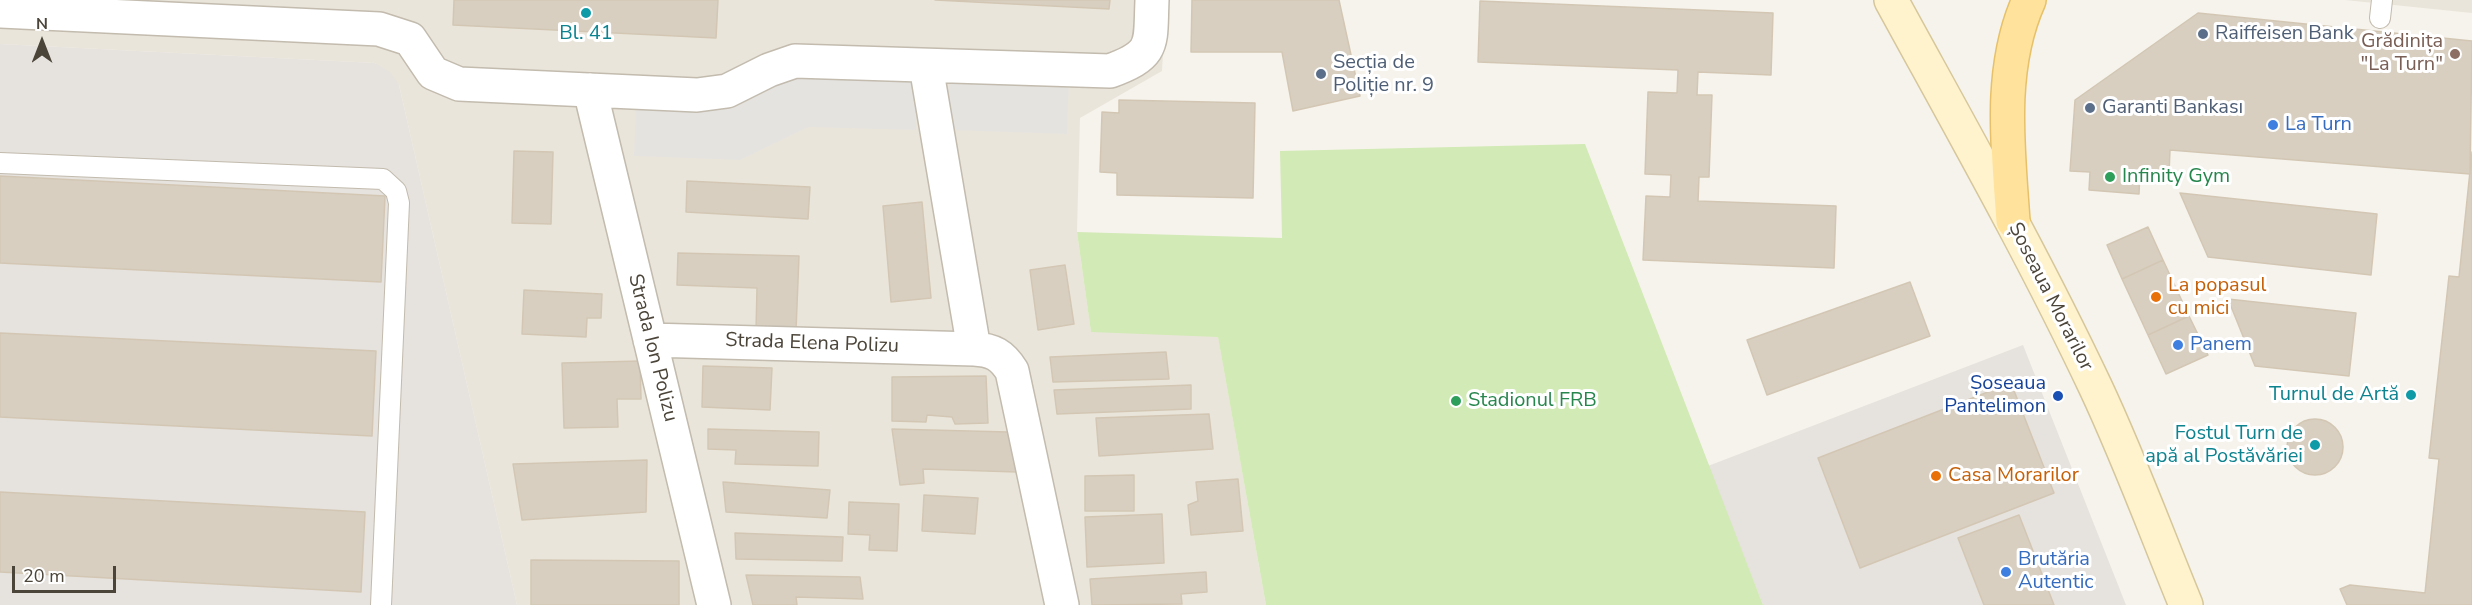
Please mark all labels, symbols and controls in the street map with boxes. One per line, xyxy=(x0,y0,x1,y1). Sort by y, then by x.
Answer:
marker: Bl. 41 xyxy=(579,6,593,20)
north arrow xyxy=(12,12,72,72)
text: N xyxy=(36,13,48,35)
place label: Bl. 41 xyxy=(559,22,613,46)
place label: Raiffeisen Bank xyxy=(2215,22,2354,46)
marker: Raiffeisen Bank xyxy=(2196,27,2210,41)
place label: Grădinița "La Turn" xyxy=(2360,30,2443,77)
marker: Grădinița "La Turn" xyxy=(2448,47,2462,61)
place label: Secția de Poliție nr. 9 xyxy=(1333,51,1434,98)
marker: Secția de Poliție nr. 9 xyxy=(1314,67,1328,81)
place label: Garanti Bankası xyxy=(2102,96,2243,120)
marker: Garanti Bankası xyxy=(2083,101,2097,115)
place label: La Turn xyxy=(2285,113,2352,137)
marker: La Turn xyxy=(2266,118,2280,132)
place label: Infinity Gym xyxy=(2122,165,2230,189)
marker: Infinity Gym xyxy=(2103,170,2117,184)
street label: Șoseaua Morarilor xyxy=(2002,219,2098,375)
street label: Strada Ion Polizu xyxy=(622,272,682,424)
place label: La popasul cu mici xyxy=(2168,274,2266,321)
marker: La popasul cu mici xyxy=(2149,290,2163,304)
street label: Strada Elena Polizu xyxy=(725,329,899,359)
place label: Panem xyxy=(2190,333,2252,357)
marker: Panem xyxy=(2171,338,2185,352)
place label: Șoseaua Pantelimon xyxy=(1944,372,2046,419)
place label: Turnul de Artă xyxy=(2269,383,2399,407)
marker: Turnul de Artă xyxy=(2404,388,2418,402)
place label: Stadionul FRB xyxy=(1468,389,1597,413)
marker: Șoseaua Pantelimon xyxy=(2051,389,2065,403)
marker: Stadionul FRB xyxy=(1449,394,1463,408)
place label: Fostul Turn de apă al Postăvăriei xyxy=(2145,422,2303,469)
marker: Fostul Turn de apă al Postăvăriei xyxy=(2308,438,2322,452)
place label: Casa Morarilor xyxy=(1948,464,2079,488)
marker: Casa Morarilor xyxy=(1929,469,1943,483)
place label: Brutăria Autentic xyxy=(2018,548,2094,595)
scale bar xyxy=(15,554,118,592)
text: 20 m xyxy=(23,564,65,588)
marker: Brutăria Autentic xyxy=(1999,565,2013,579)

